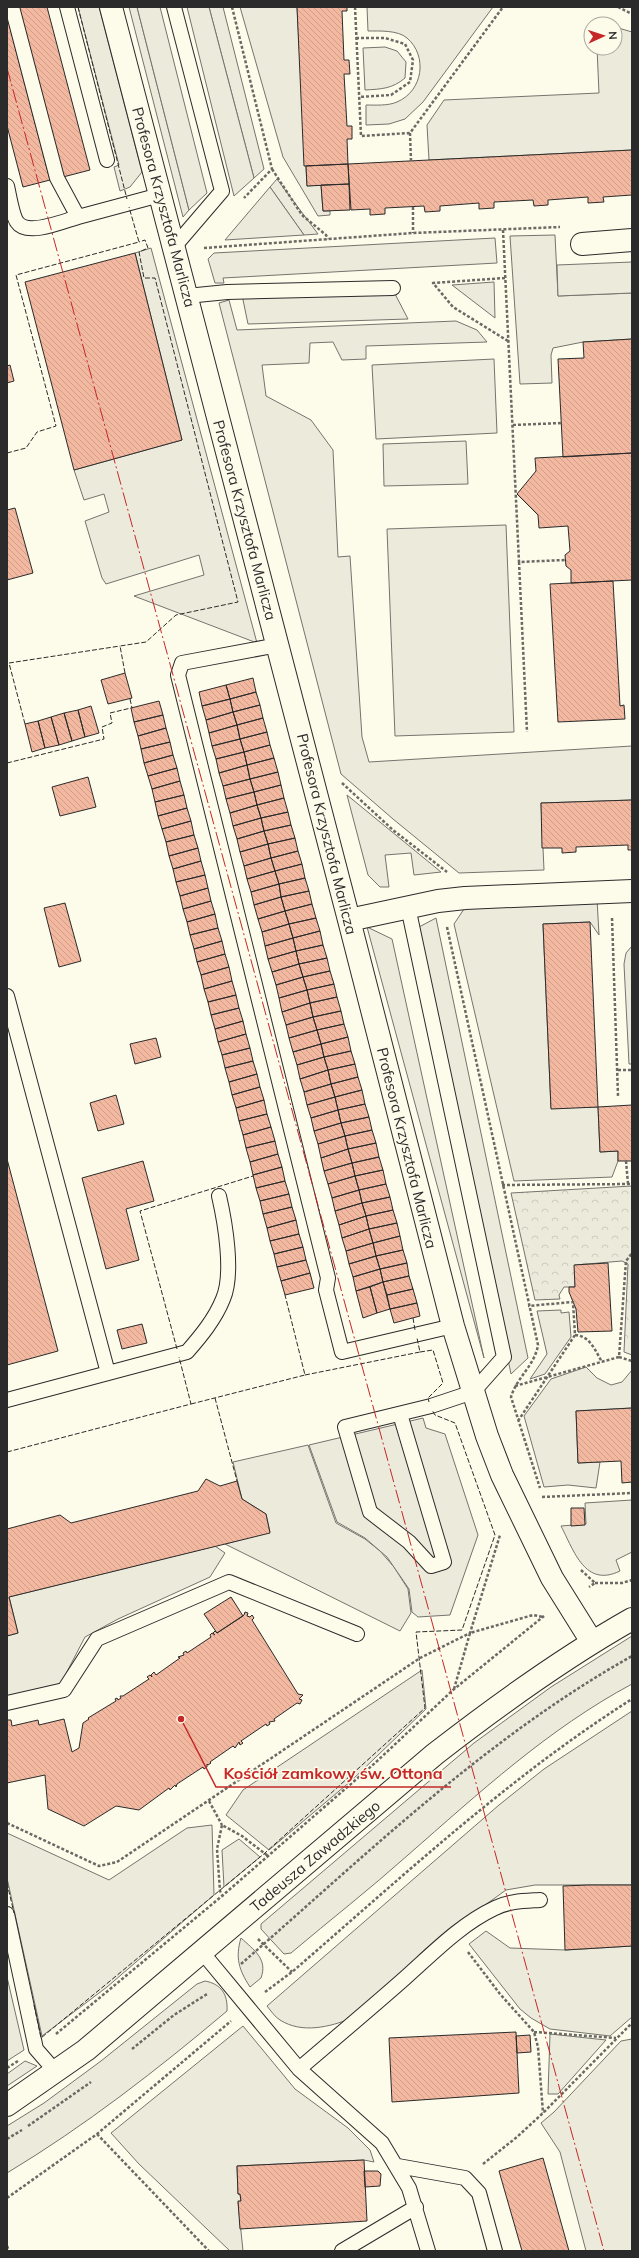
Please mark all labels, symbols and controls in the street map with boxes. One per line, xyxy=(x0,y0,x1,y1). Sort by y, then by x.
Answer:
north arrow xyxy=(583,16,623,56)
text: N xyxy=(606,31,620,40)
street label: Profesora Krzysztofa Marlicza xyxy=(128,105,200,309)
street label: Profesora Krzysztofa Marlicza xyxy=(209,418,281,622)
street label: Profesora Krzysztofa Marlicza xyxy=(293,731,361,937)
street label: Profesora Krzysztofa Marlicza xyxy=(373,1045,441,1251)
callout: Kościół zamkowy św. Ottona xyxy=(216,1759,451,1787)
text: Kościół zamkowy św. Ottona xyxy=(223,1763,443,1783)
street label: Tadeusza Zawadzkiego xyxy=(246,1796,384,1916)

